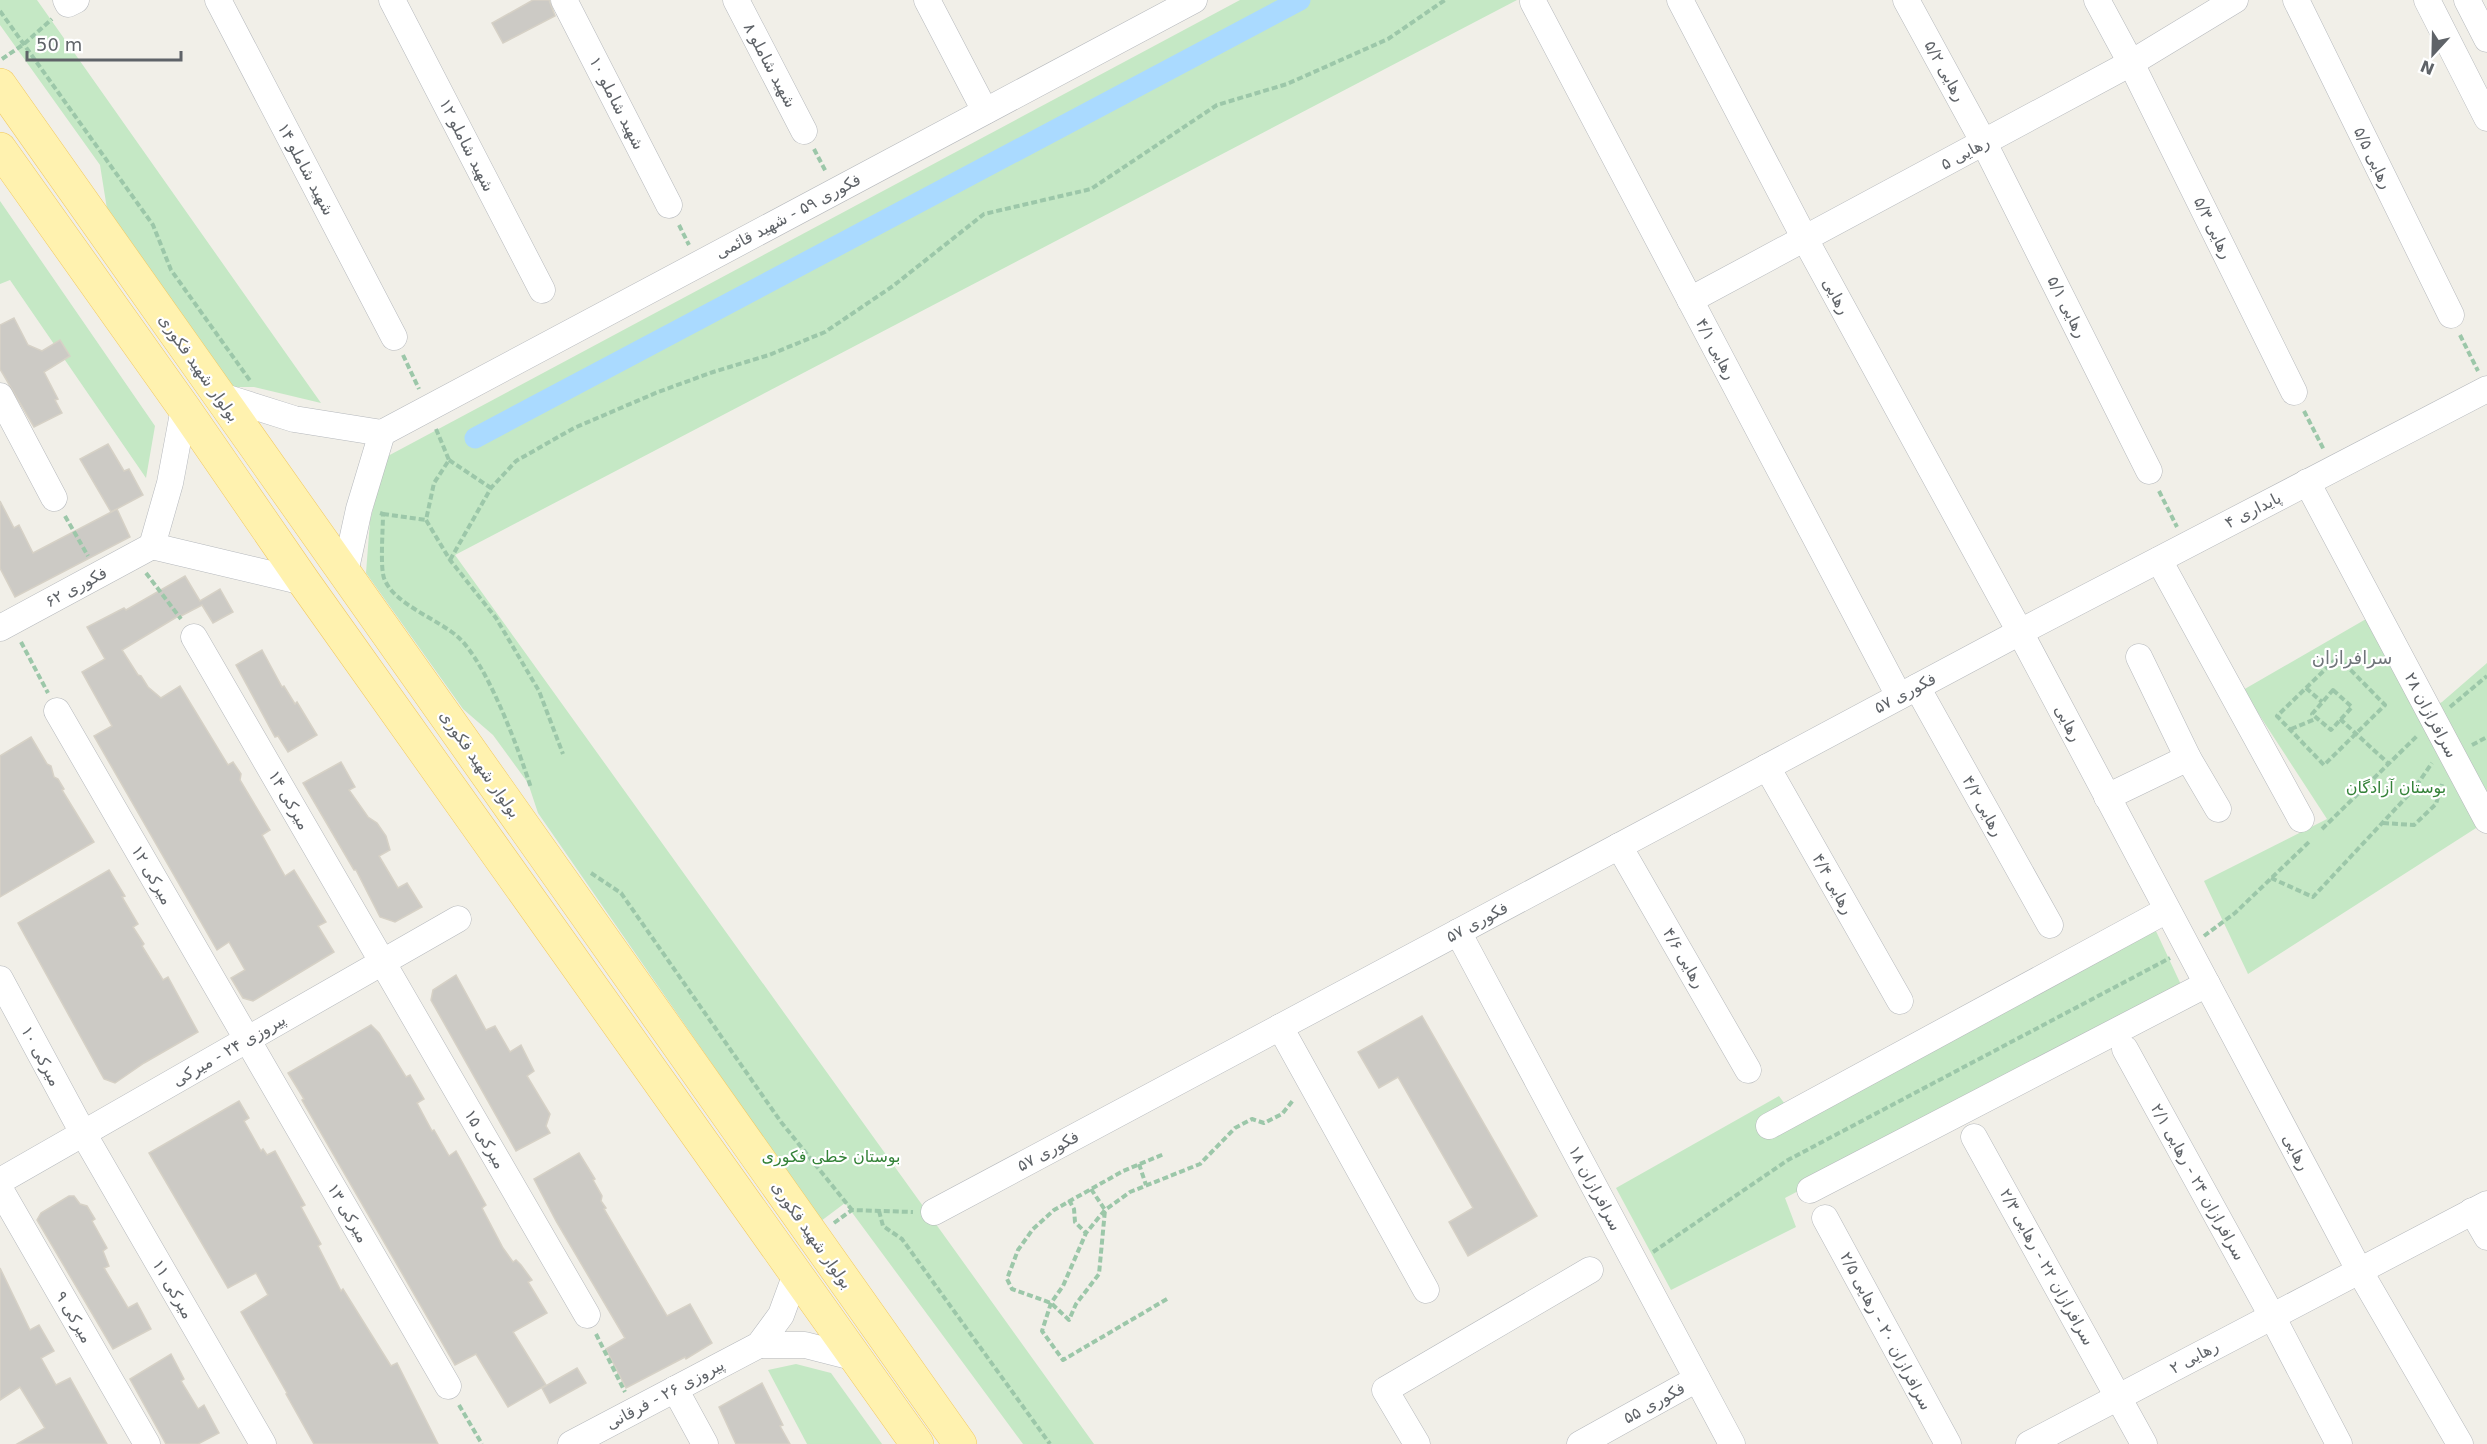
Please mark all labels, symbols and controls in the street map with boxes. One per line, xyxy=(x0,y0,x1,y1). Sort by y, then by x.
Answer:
street label: شهید شاملو ۸ xyxy=(739,19,800,111)
scale bar xyxy=(27,24,182,62)
north arrow xyxy=(2403,24,2463,84)
text: 50 m xyxy=(36,34,82,55)
street label: رهایی ۵/۲ xyxy=(1920,37,1969,105)
street label: شهید شاملو ۱۰ xyxy=(585,53,649,153)
text: N xyxy=(2418,56,2437,79)
street label: شهید شاملو ۱۲ xyxy=(435,95,499,195)
street label: شهید شاملو ۱۴ xyxy=(273,120,338,219)
street label: رهایی ۵/۵ xyxy=(2349,124,2396,192)
street label: رهایی ۵ xyxy=(1937,132,1993,175)
street label: فکوری ۵۹ - شهید قائمی xyxy=(712,170,864,263)
street label: رهایی ۵/۳ xyxy=(2189,194,2236,262)
street label: رهایی ۵/۱ xyxy=(2043,273,2091,341)
street label: رهایی xyxy=(1817,274,1854,318)
street label: بولوار شهید فکوری xyxy=(154,310,243,426)
street label: رهایی ۴/۱ xyxy=(1691,315,1740,383)
street label: پایداری ۴ xyxy=(2222,488,2285,533)
street label: فکوری ۶۲ xyxy=(42,563,111,612)
district label: سرافرازان xyxy=(2312,647,2392,669)
street label: فکوری ۵۷ xyxy=(1871,669,1940,718)
street label: سرافرازان ۲۸ xyxy=(2400,669,2461,761)
street label: رهایی xyxy=(2050,701,2086,745)
street label: بولوار شهید فکوری xyxy=(435,706,524,822)
street label: میرکی ۱۴ xyxy=(264,767,314,834)
street label: رهایی ۴/۲ xyxy=(1958,772,2007,840)
park label: بوستان آزادگان xyxy=(2346,778,2446,798)
street label: میرکی ۱۲ xyxy=(127,842,177,909)
street label: رهایی ۴/۴ xyxy=(1808,850,1857,918)
street label: فکوری ۵۷ xyxy=(1443,898,1512,947)
street label: رهایی ۴/۶ xyxy=(1658,924,1709,992)
street label: پیروزی ۲۴ - میرکی xyxy=(169,1010,289,1091)
street label: میرکی ۱۰ xyxy=(16,1023,65,1090)
street label: سرافرازان ۲۴ - رهایی ۲/۱ xyxy=(2146,1100,2249,1264)
street label: میرکی ۱۵ xyxy=(460,1106,510,1173)
street label: فکوری ۵۷ xyxy=(1014,1127,1083,1176)
street label: رهایی xyxy=(2278,1130,2314,1174)
street label: سرافرازان ۱۸ xyxy=(1564,1142,1625,1234)
park label: بوستان خطی فکوری xyxy=(761,1147,901,1167)
street label: بولوار شهید فکوری xyxy=(767,1177,856,1293)
street label: میرکی ۱۳ xyxy=(323,1180,373,1247)
street label: سرافرازان ۲۲ - رهایی ۲/۳ xyxy=(1995,1185,2098,1349)
street label: سرافرازان ۲۰ - رهایی ۲/۵ xyxy=(1835,1249,1936,1414)
street label: میرکی ۱۱ xyxy=(148,1256,198,1323)
street label: میرکی ۹ xyxy=(51,1288,96,1347)
street label: رهایی ۲ xyxy=(2166,1336,2222,1379)
street label: پیروزی ۲۶ - فرقانی xyxy=(603,1355,728,1434)
street label: فکوری ۵۵ xyxy=(1620,1378,1689,1428)

